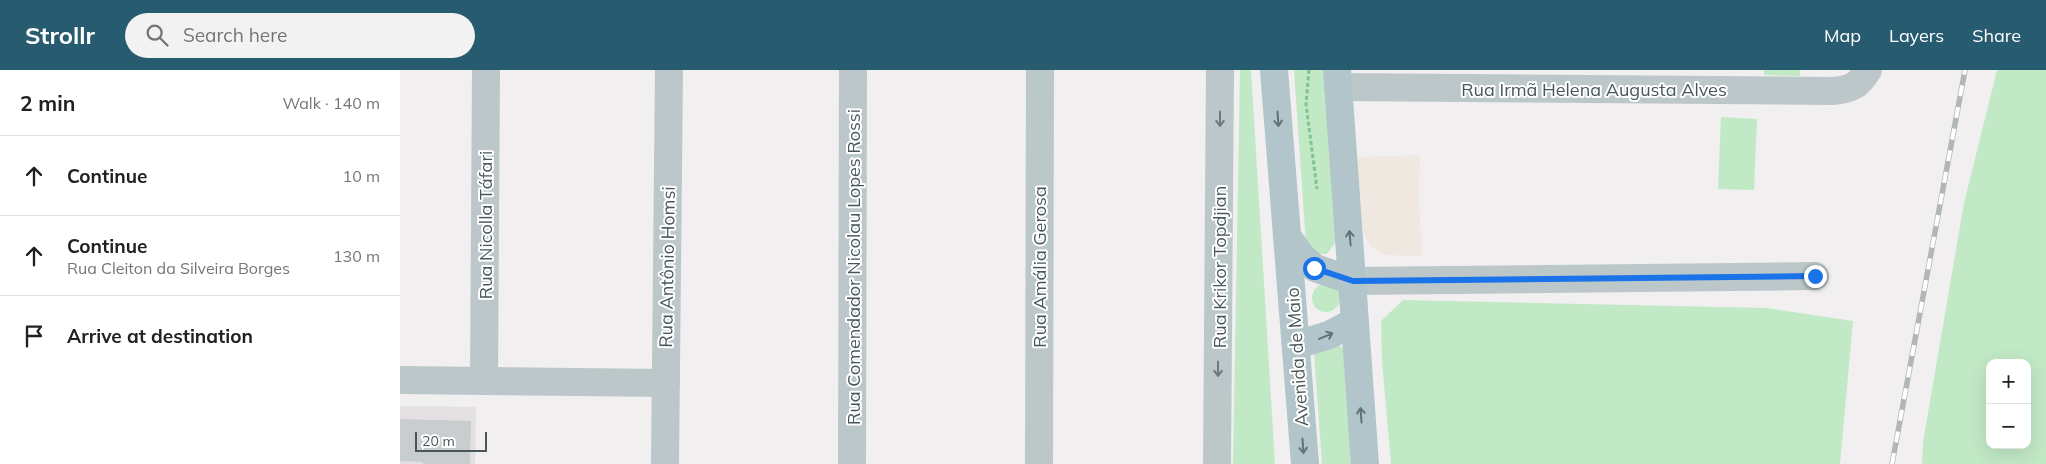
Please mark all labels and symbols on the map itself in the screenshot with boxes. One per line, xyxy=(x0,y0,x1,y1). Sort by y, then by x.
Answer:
street label: Rua Irmã Helena Augusta Alves xyxy=(1461,78,1727,101)
street label: Rua Comendador Nicolau Lopes Rossi xyxy=(842,109,865,425)
one-way arrow xyxy=(1215,110,1225,126)
one-way arrow xyxy=(1273,110,1283,126)
street label: Rua Nicolla Táfari xyxy=(474,151,497,299)
street label: Rua Antônio Homsi xyxy=(654,186,680,348)
street label: Rua Amália Gerosa xyxy=(1028,186,1051,348)
street label: Rua Krikor Topdjian xyxy=(1208,186,1231,348)
one-way arrow xyxy=(1345,231,1355,247)
route start xyxy=(1303,257,1326,280)
route end xyxy=(1804,265,1827,288)
street label: Avenida de Maio xyxy=(1281,287,1313,427)
one-way arrow xyxy=(1318,330,1333,340)
one-way arrow xyxy=(1213,360,1223,376)
one-way arrow xyxy=(1357,408,1366,424)
scale bar xyxy=(415,429,488,452)
one-way arrow xyxy=(1299,438,1308,454)

